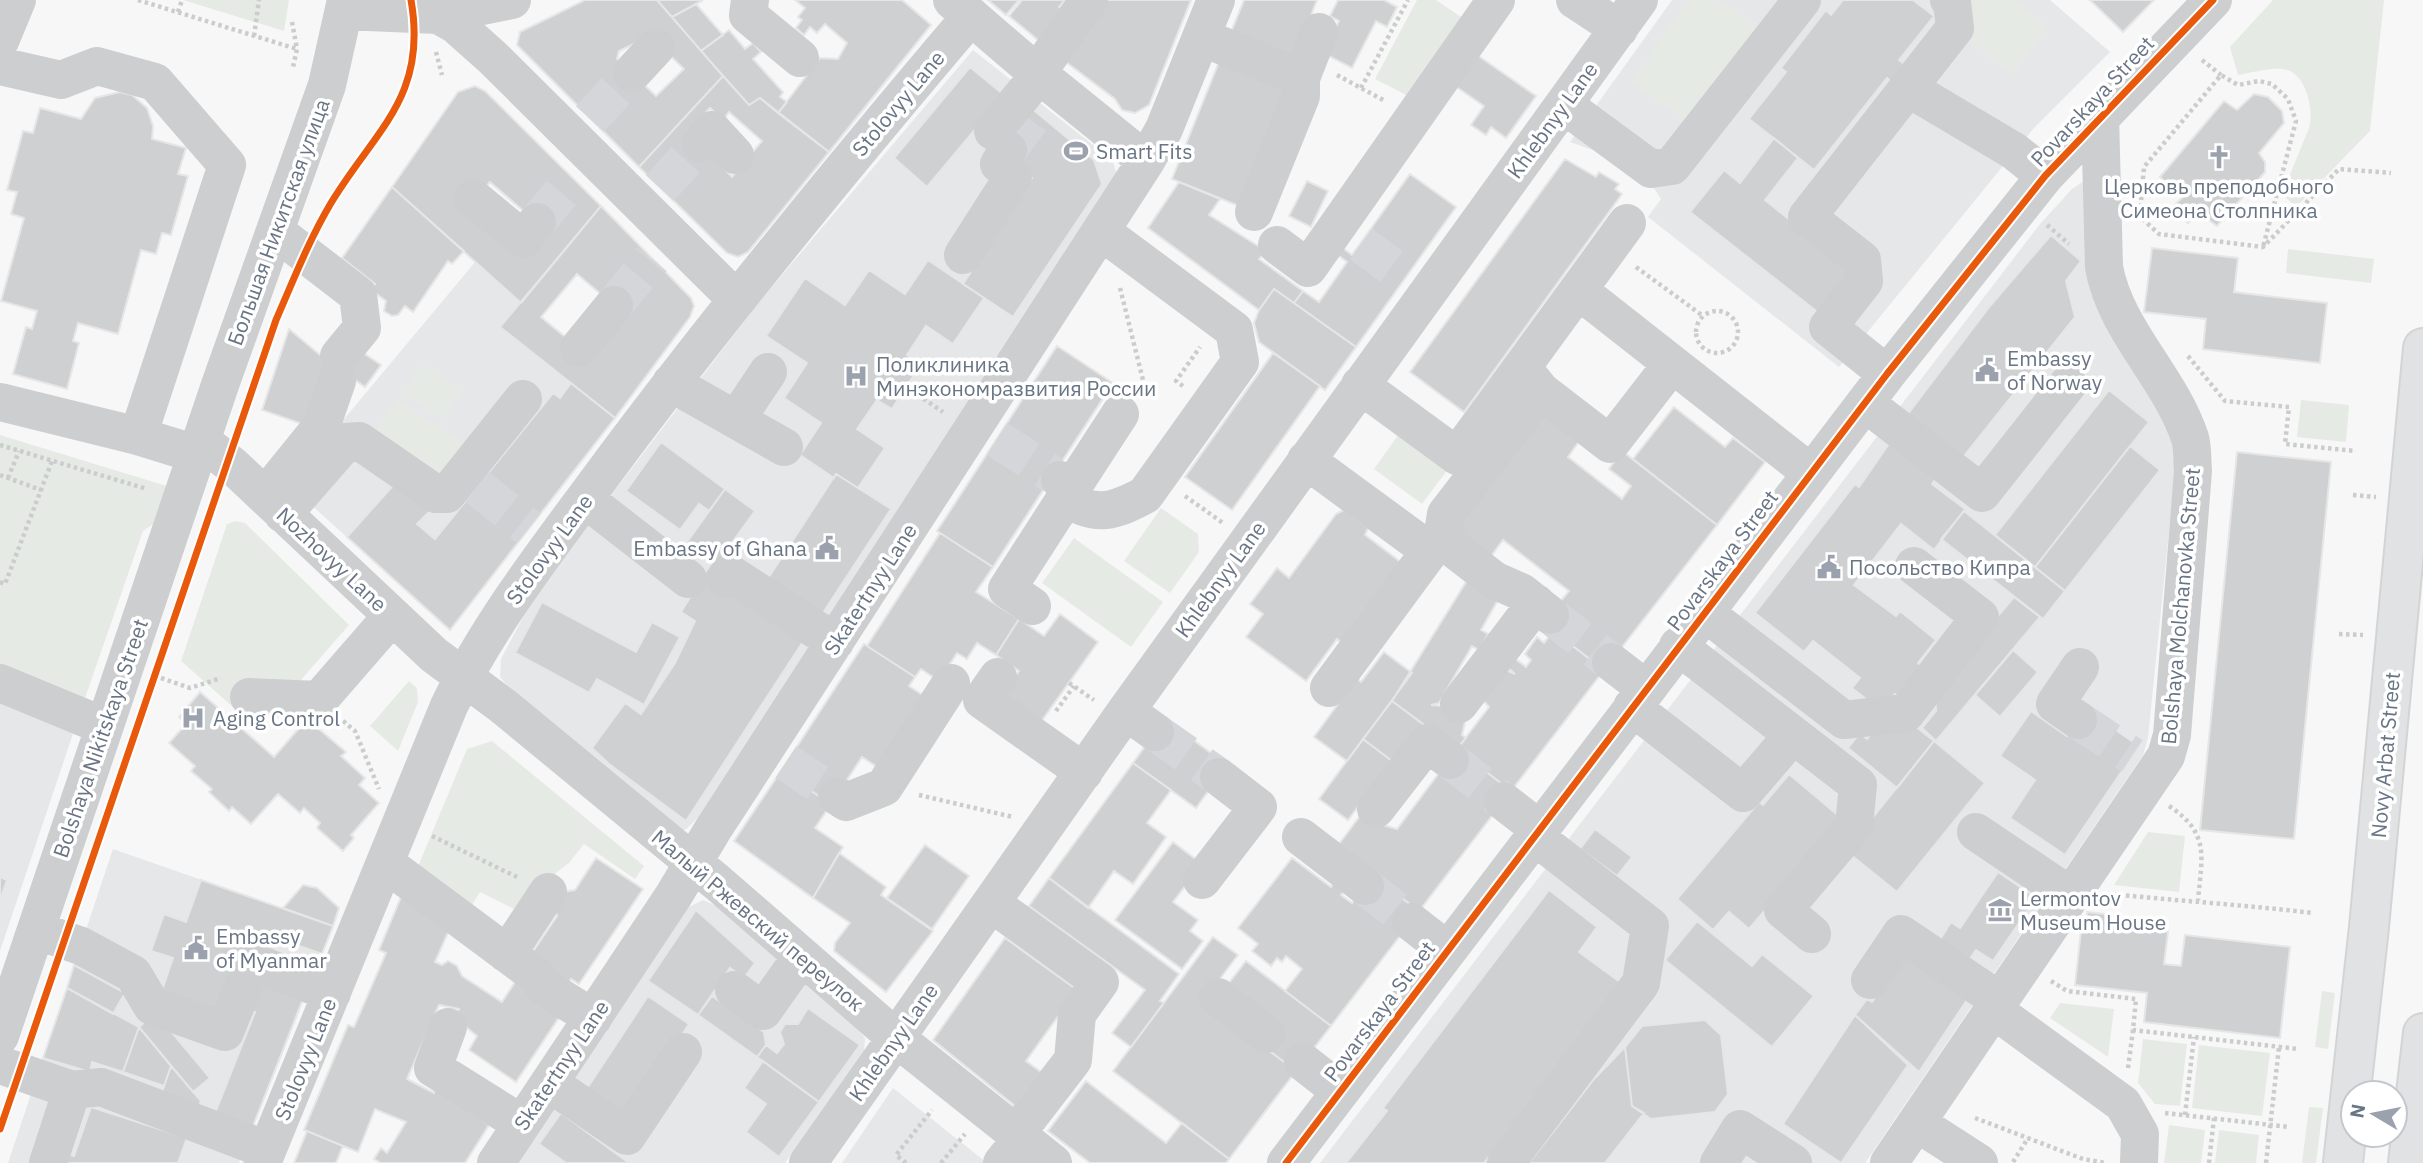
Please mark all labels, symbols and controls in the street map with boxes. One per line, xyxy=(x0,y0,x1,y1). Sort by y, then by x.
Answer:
street label: Povarskaya Street xyxy=(2024,30,2160,172)
street label: Stolovyy Lane xyxy=(846,44,950,162)
street label: Khlebnyy Lane xyxy=(1500,56,1604,184)
street label: Большая Никитская улица xyxy=(220,95,336,349)
sports icon: Smart Fits xyxy=(1062,137,1090,165)
place label: Smart Fits xyxy=(1096,137,1192,165)
church icon: Церковь преподобного Симеона Столпника xyxy=(2205,143,2233,171)
place label: Церковь преподобного Симеона Столпника xyxy=(2104,172,2334,224)
place label: Embassy of Norway xyxy=(2007,344,2103,396)
place label: Поликлиника Минэкономразвития России xyxy=(876,350,1156,402)
public building icon: Embassy of Norway xyxy=(1973,356,2001,384)
hospital icon: Поликлиника Минэкономразвития России xyxy=(842,362,870,390)
street label: Bolshaya Molchanovka Street xyxy=(2154,466,2206,746)
street label: Povarskaya Street xyxy=(1660,484,1784,636)
street label: Stolovyy Lane xyxy=(499,488,599,610)
street label: Nozhovyy Lane xyxy=(271,501,393,617)
street label: Khlebnyy Lane xyxy=(1168,515,1272,643)
street label: Skatertnyy Lane xyxy=(817,518,923,660)
place label: Embassy of Ghana xyxy=(633,534,807,562)
public building icon: Embassy of Ghana xyxy=(813,534,841,562)
public building icon: Посольство Кипра xyxy=(1815,553,1843,581)
place label: Посольство Кипра xyxy=(1849,553,2031,581)
street label: Bolshaya Nikitskaya Street xyxy=(46,615,154,861)
street label: Novy Arbat Street xyxy=(2364,671,2406,839)
hospital icon: Aging Control xyxy=(179,704,207,732)
place label: Aging Control xyxy=(213,704,340,732)
street label: Малый Ржевский переулок xyxy=(646,823,870,1017)
place label: Lermontov Museum House xyxy=(2020,884,2166,936)
museum icon: Lermontov Museum House xyxy=(1986,896,2014,924)
place label: Embassy of Myanmar xyxy=(216,922,327,974)
public building icon: Embassy of Myanmar xyxy=(182,934,210,962)
street label: Povarskaya Street xyxy=(1317,935,1441,1087)
street label: Khlebnyy Lane xyxy=(842,978,944,1106)
street label: Stolovyy Lane xyxy=(268,994,342,1124)
street label: Skatertnyy Lane xyxy=(507,994,615,1136)
north arrow xyxy=(2339,1079,2409,1149)
text: N xyxy=(2344,1102,2370,1120)

